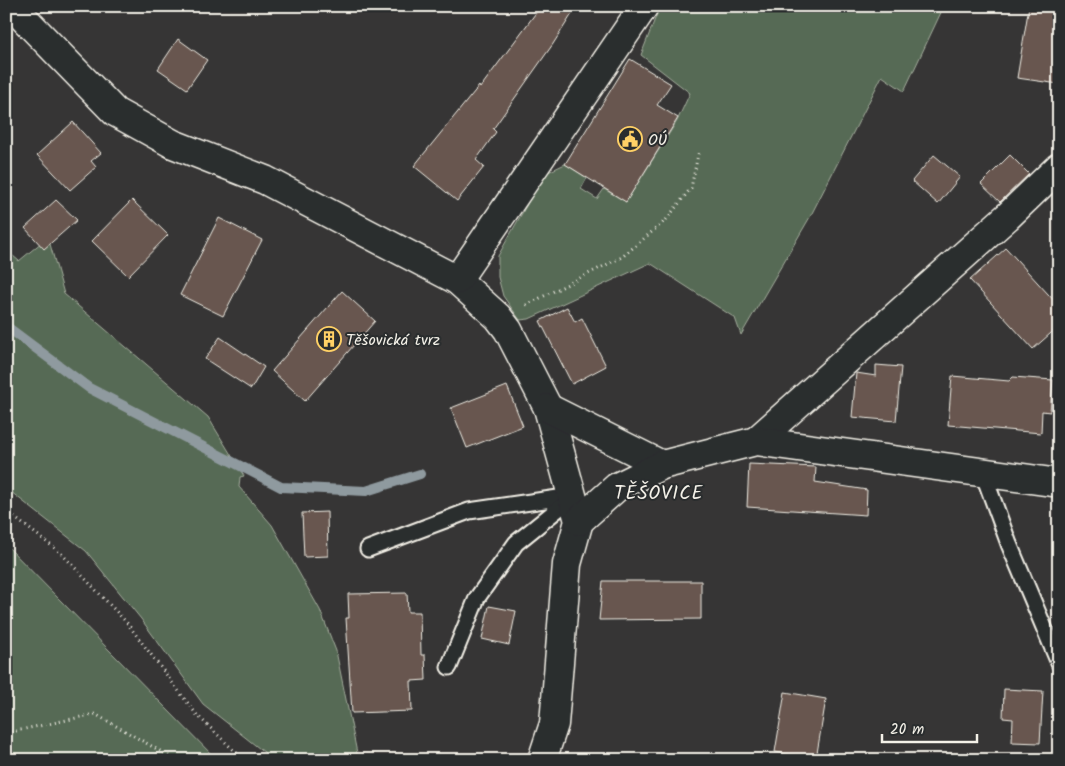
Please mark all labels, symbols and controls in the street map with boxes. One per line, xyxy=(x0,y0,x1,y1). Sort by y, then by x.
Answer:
public building icon: OÚ xyxy=(617,126,643,152)
place label: OÚ xyxy=(648,128,668,153)
building icon: Těšovická tvrz xyxy=(316,326,342,352)
place label: Těšovická tvrz xyxy=(346,328,440,353)
district label: TĚŠOVICE xyxy=(614,479,704,509)
scale bar xyxy=(882,711,978,743)
text: 20 m xyxy=(890,718,924,742)

